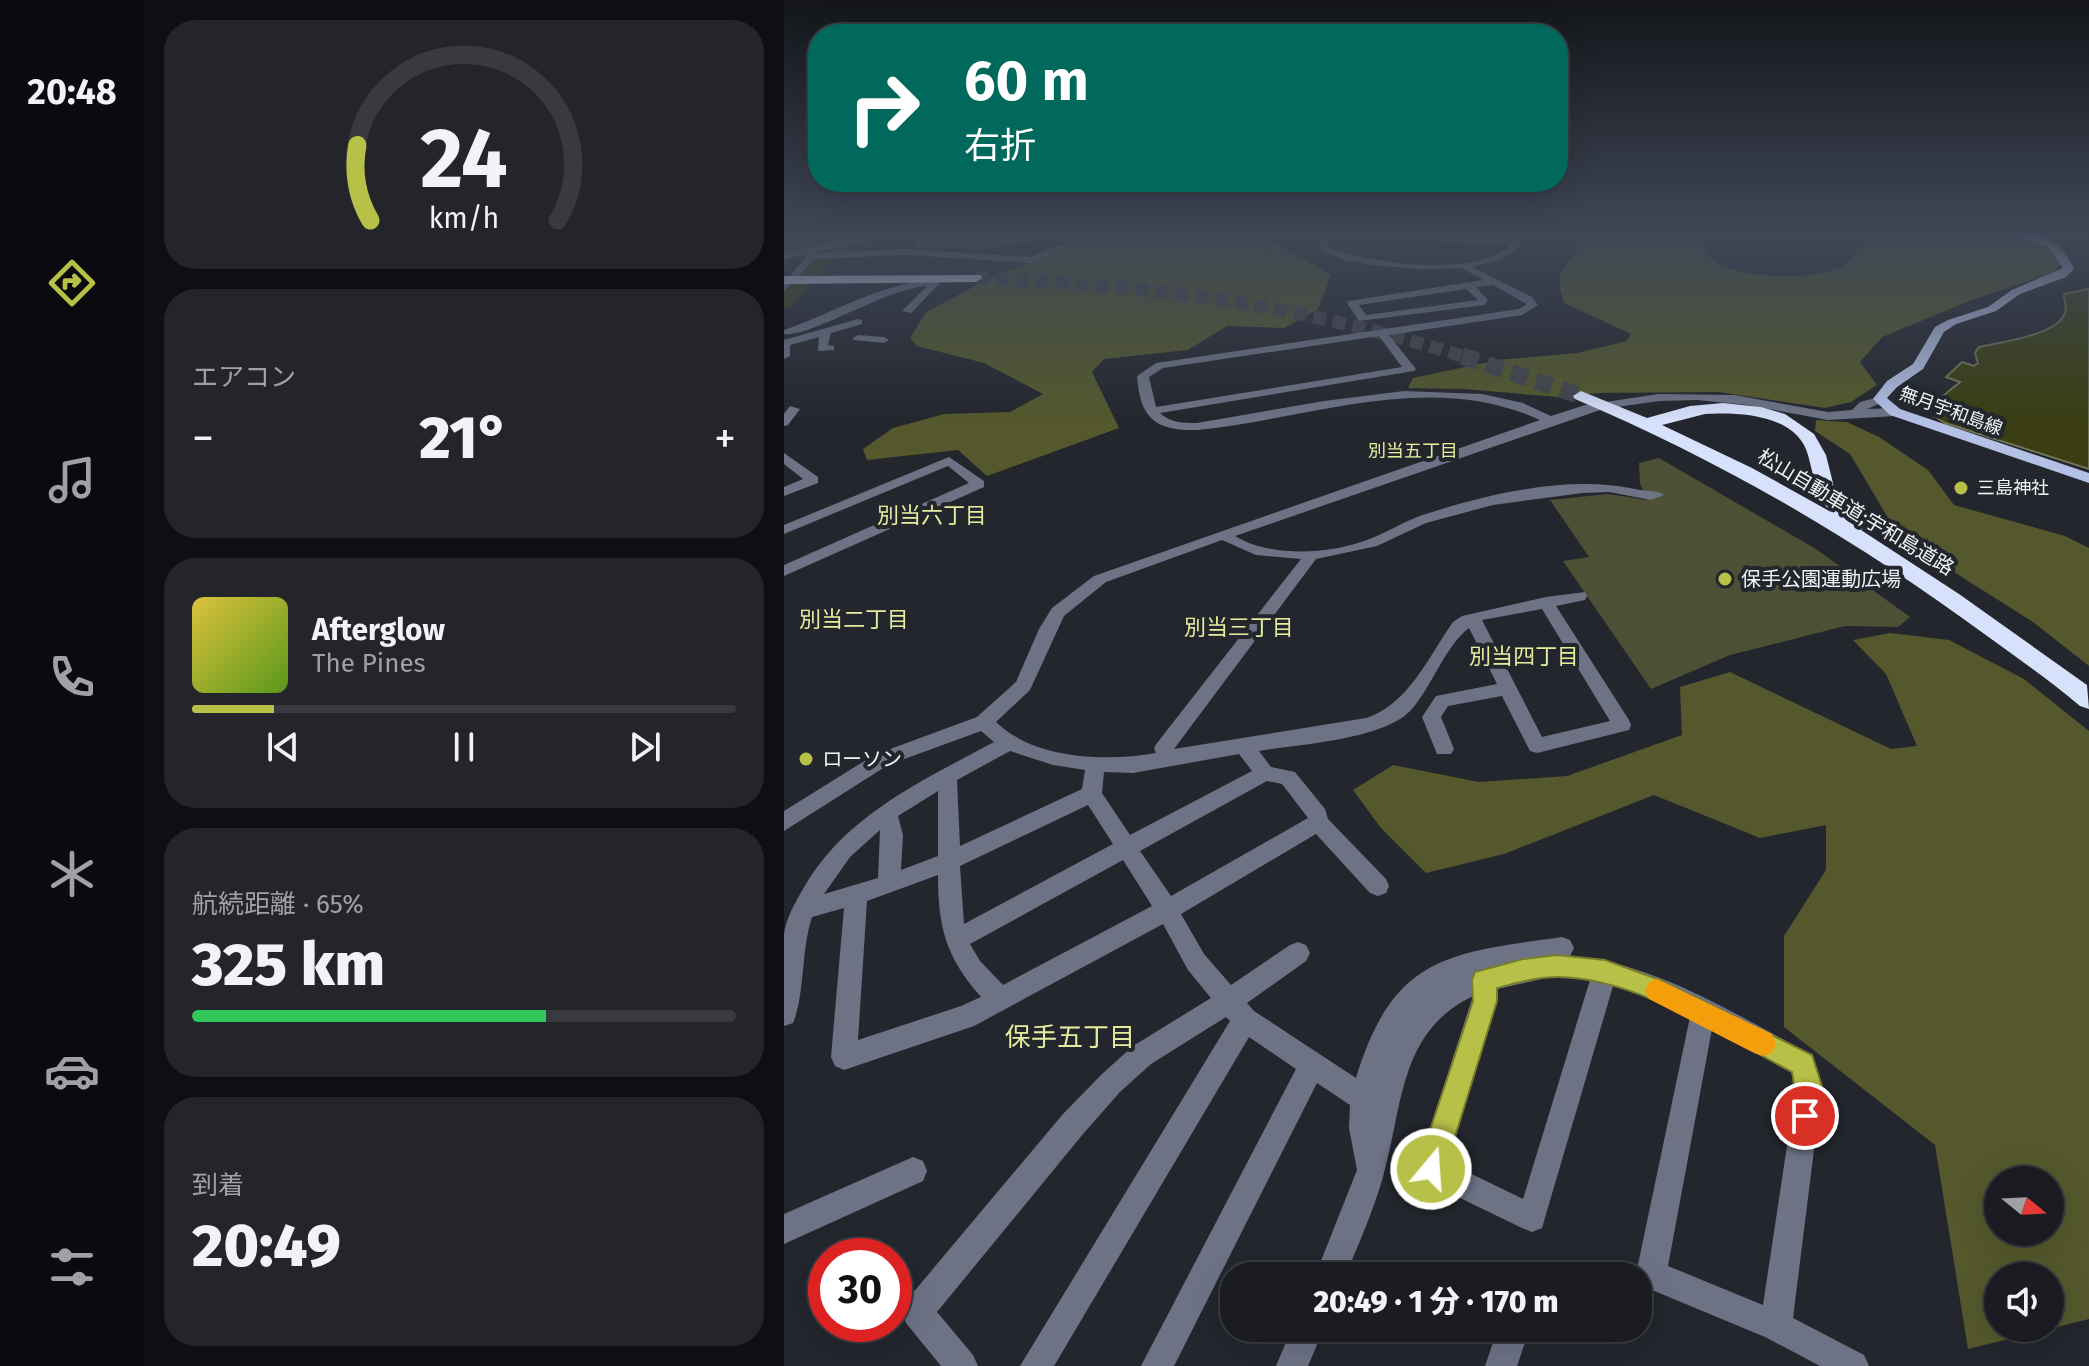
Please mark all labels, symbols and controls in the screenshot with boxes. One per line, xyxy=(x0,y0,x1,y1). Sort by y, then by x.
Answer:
text: 60 m xyxy=(964,48,1089,115)
icon: right xyxy=(832,56,936,160)
text: 20:48 xyxy=(27,70,117,114)
text: 24 xyxy=(420,108,508,208)
text: 右折 xyxy=(964,124,1036,168)
text: km/h xyxy=(429,201,499,236)
icon: directions xyxy=(44,255,100,311)
text: エアコン xyxy=(192,362,296,393)
street label: 無月宇和島線 xyxy=(1896,382,2006,440)
text: 21° xyxy=(419,402,509,474)
text: − xyxy=(192,412,214,465)
text: + xyxy=(714,412,736,465)
district label: 別当五丁目 xyxy=(1368,440,1458,462)
street label: 松山自動車道;宇和島道路 xyxy=(1753,444,1959,580)
icon: music xyxy=(44,452,100,508)
place label: 三島神社 xyxy=(1977,477,2049,499)
marker: 三島神社 xyxy=(1952,479,1970,497)
district label: 別当六丁目 xyxy=(877,502,987,529)
place label: 保手公園運動広場 xyxy=(1741,567,1901,591)
marker: 保手公園運動広場 xyxy=(1716,570,1734,588)
district label: 別当二丁目 xyxy=(799,606,909,633)
text: Afterglow xyxy=(312,612,445,648)
district label: 別当三丁目 xyxy=(1184,614,1294,641)
district label: 別当四丁目 xyxy=(1469,643,1579,670)
text: The Pines xyxy=(312,648,426,679)
icon: phone xyxy=(44,649,100,705)
icon: previous xyxy=(261,725,305,769)
icon: pause xyxy=(442,725,486,769)
icon: next xyxy=(623,725,667,769)
place label: ローソン xyxy=(822,747,902,771)
marker: ローソン xyxy=(797,750,815,768)
icon: climate xyxy=(44,846,100,902)
text: 航続距離 · 65% xyxy=(192,889,364,920)
text: 325 km xyxy=(192,929,385,1001)
district label: 保手五丁目 xyxy=(1005,1022,1135,1053)
icon: car xyxy=(44,1043,100,1099)
pin xyxy=(1771,1082,1839,1150)
icon: arrive xyxy=(1783,1094,1827,1138)
position arrow xyxy=(1389,1127,1473,1211)
north arrow xyxy=(1984,1166,2064,1246)
map controls xyxy=(1984,1166,2064,1342)
text: 到着 xyxy=(192,1170,244,1201)
text: 20:49 xyxy=(192,1210,341,1282)
speed limit sign: 30 xyxy=(808,1238,912,1342)
icon: filters xyxy=(44,1239,100,1295)
button: sound xyxy=(1984,1262,2064,1342)
text: 20:49 · 1 分 · 170 m xyxy=(1313,1284,1559,1320)

